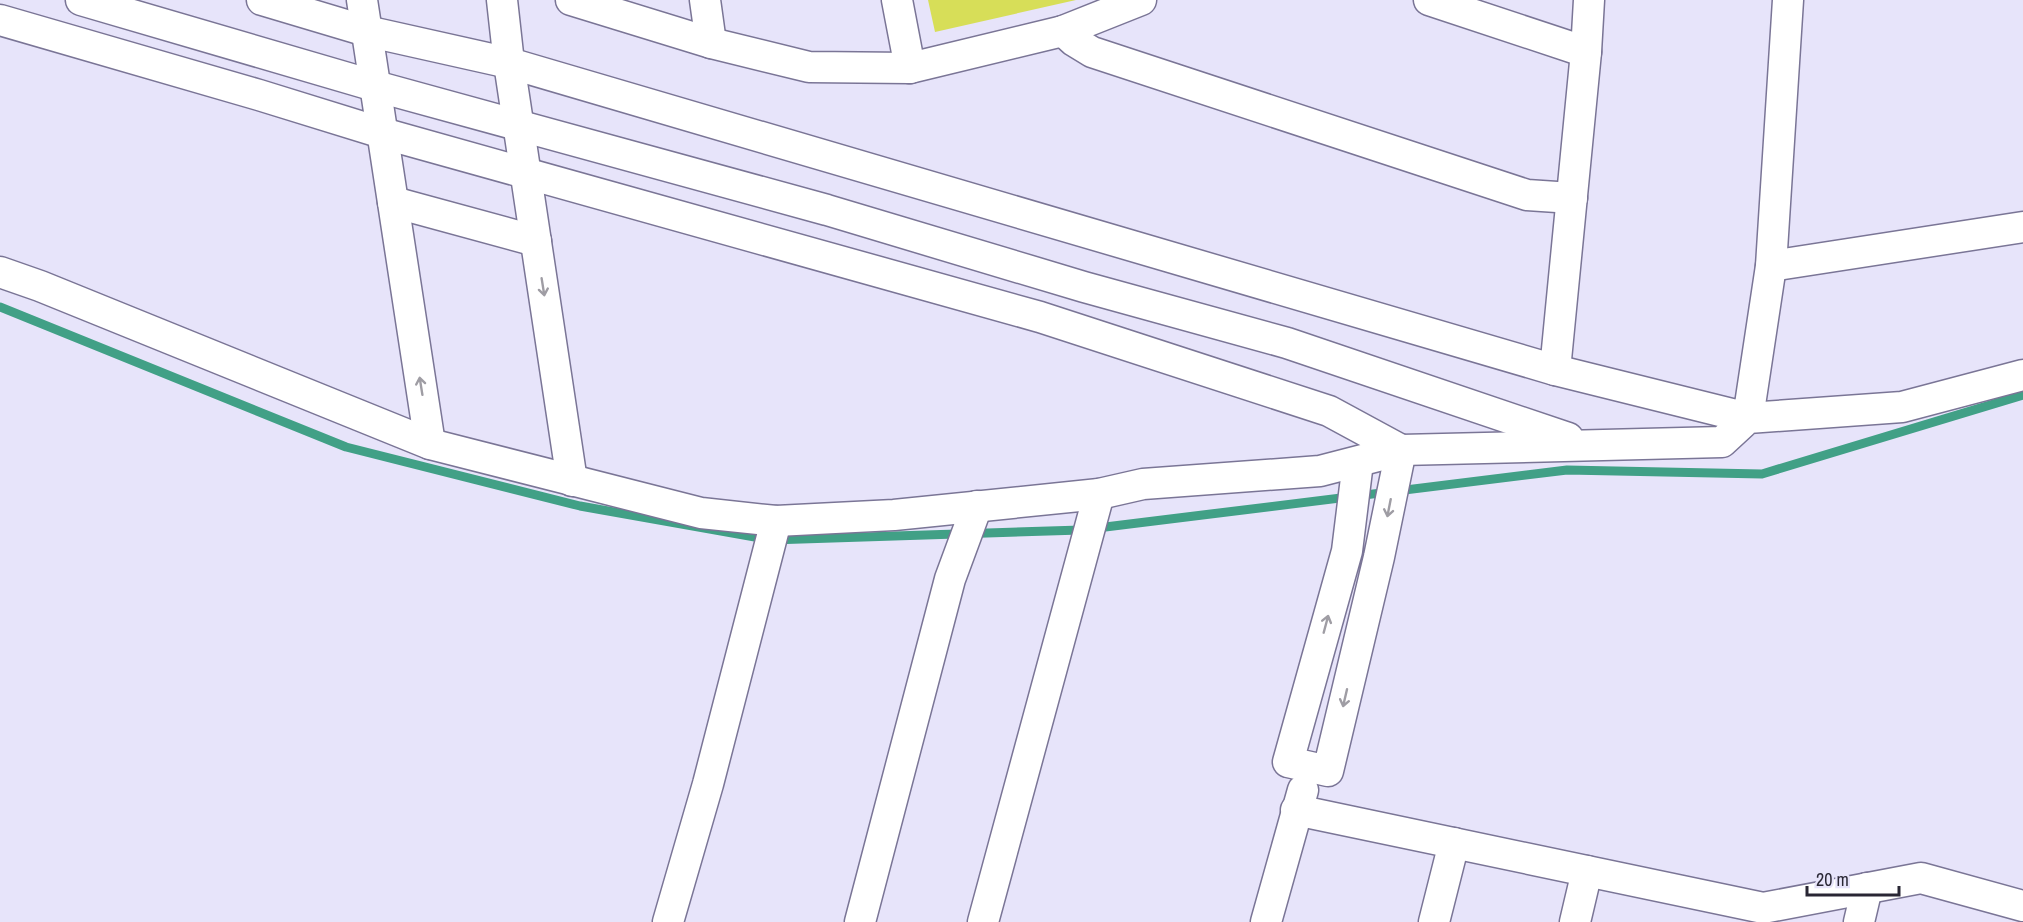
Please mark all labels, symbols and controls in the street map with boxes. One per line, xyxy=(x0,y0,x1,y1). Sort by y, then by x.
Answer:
one-way arrow xyxy=(537,276,548,296)
one-way arrow xyxy=(415,376,426,396)
one-way arrow xyxy=(1383,497,1394,517)
one-way arrow xyxy=(1321,615,1333,634)
one-way arrow xyxy=(1339,688,1351,707)
scale bar xyxy=(1807,859,1898,897)
text: 20 m xyxy=(1816,867,1849,892)

